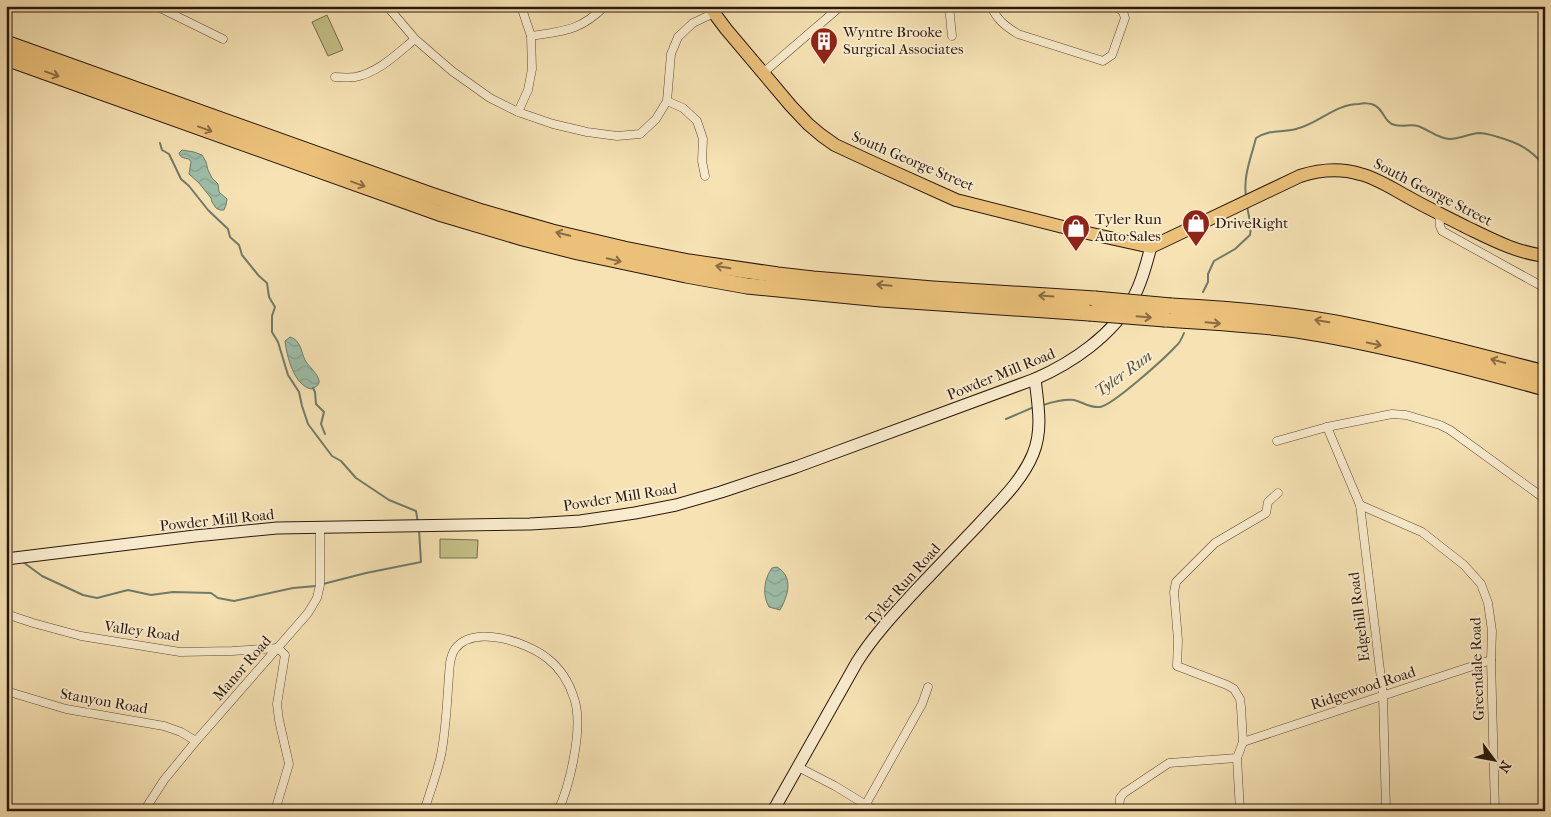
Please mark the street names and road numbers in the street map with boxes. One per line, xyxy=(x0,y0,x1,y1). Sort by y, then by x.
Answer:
street label: South George Street xyxy=(849,127,977,195)
street label: South George Street xyxy=(1371,154,1496,230)
street label: Powder Mill Road xyxy=(944,344,1058,404)
street label: Powder Mill Road xyxy=(562,479,679,515)
street label: Powder Mill Road xyxy=(159,505,276,535)
street label: Tyler Run Road xyxy=(862,539,945,628)
street label: Edgehill Road xyxy=(1344,570,1373,663)
street label: Greendale Road xyxy=(1466,616,1488,721)
street label: Valley Road xyxy=(102,617,182,645)
street label: Manor Road xyxy=(209,631,276,704)
street label: Ridgewood Road xyxy=(1308,662,1419,713)
street label: Stanyon Road xyxy=(59,684,150,718)

